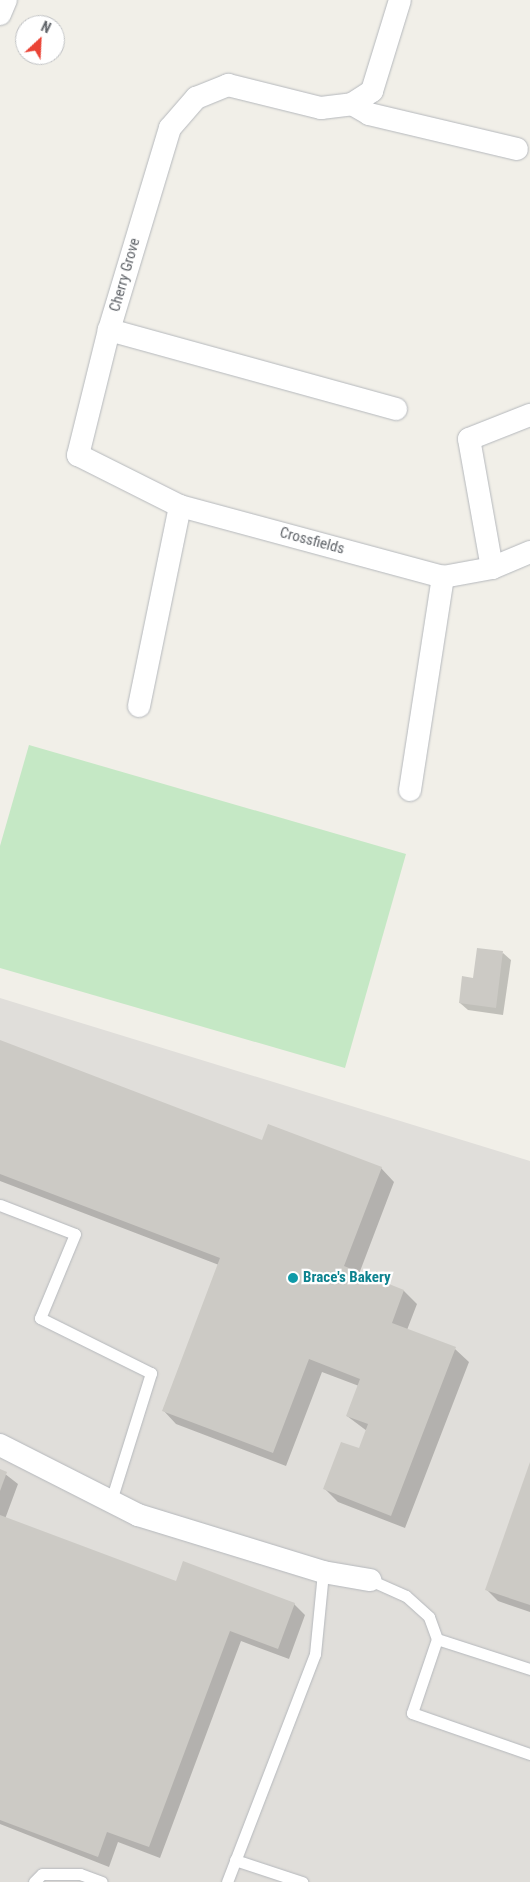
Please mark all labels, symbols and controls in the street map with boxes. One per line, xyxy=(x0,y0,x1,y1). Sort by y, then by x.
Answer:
north arrow xyxy=(15,15,65,65)
text: N xyxy=(39,18,53,36)
street label: Cherry Grove xyxy=(106,236,144,314)
street label: Crossfields xyxy=(278,524,346,558)
place label: Brace's Bakery xyxy=(303,1269,391,1287)
marker: Brace's Bakery xyxy=(287,1272,299,1284)

